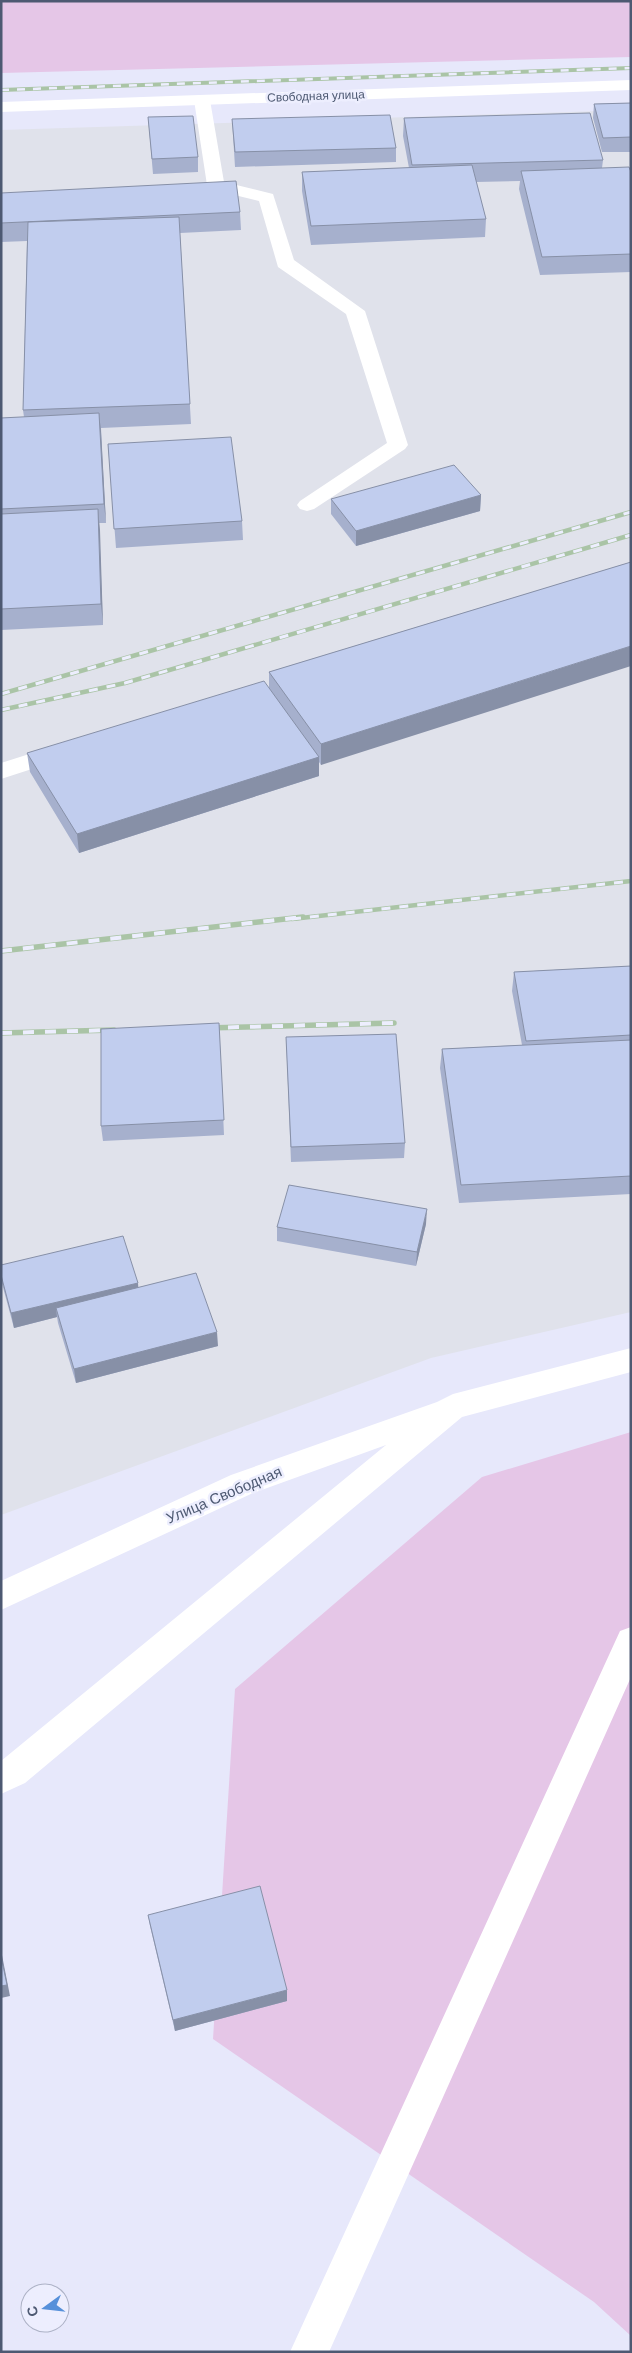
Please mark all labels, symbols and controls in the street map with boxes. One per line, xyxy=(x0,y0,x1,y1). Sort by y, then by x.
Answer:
street label: Свободная улица xyxy=(267,86,365,106)
street label: Улица Свободная xyxy=(163,1462,285,1528)
north arrow xyxy=(20,2283,70,2333)
text: С xyxy=(22,2304,42,2319)

